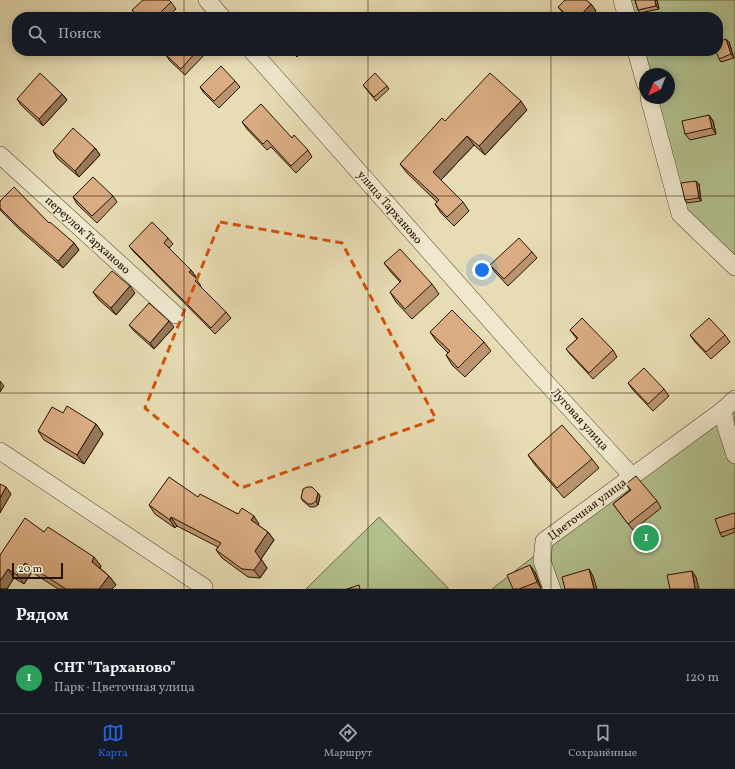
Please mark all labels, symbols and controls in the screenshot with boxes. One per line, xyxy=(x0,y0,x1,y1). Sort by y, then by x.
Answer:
search box xyxy=(12,12,723,56)
icon: search xyxy=(26,23,48,45)
text: Поиск xyxy=(58,24,101,45)
north arrow xyxy=(639,68,675,104)
street label: улица Тарханово xyxy=(353,168,426,248)
street label: переулок Тарханово xyxy=(41,193,133,278)
your location xyxy=(472,260,492,280)
street label: Луговая улица xyxy=(547,385,612,455)
street label: Цветочная улица xyxy=(545,475,630,545)
pin: 1 xyxy=(633,523,659,553)
scale bar xyxy=(12,561,63,580)
text: 20 m xyxy=(18,562,42,577)
text: Рядом xyxy=(16,604,69,627)
text: СНТ "Тарханово" xyxy=(54,658,176,679)
text: 1 xyxy=(26,669,32,687)
text: 120 m xyxy=(685,669,719,687)
text: Парк · Цветочная улица xyxy=(54,679,195,697)
tab: Карта xyxy=(98,722,128,761)
tab: Маршрут xyxy=(324,722,372,761)
tab: Сохранённые xyxy=(568,722,637,761)

